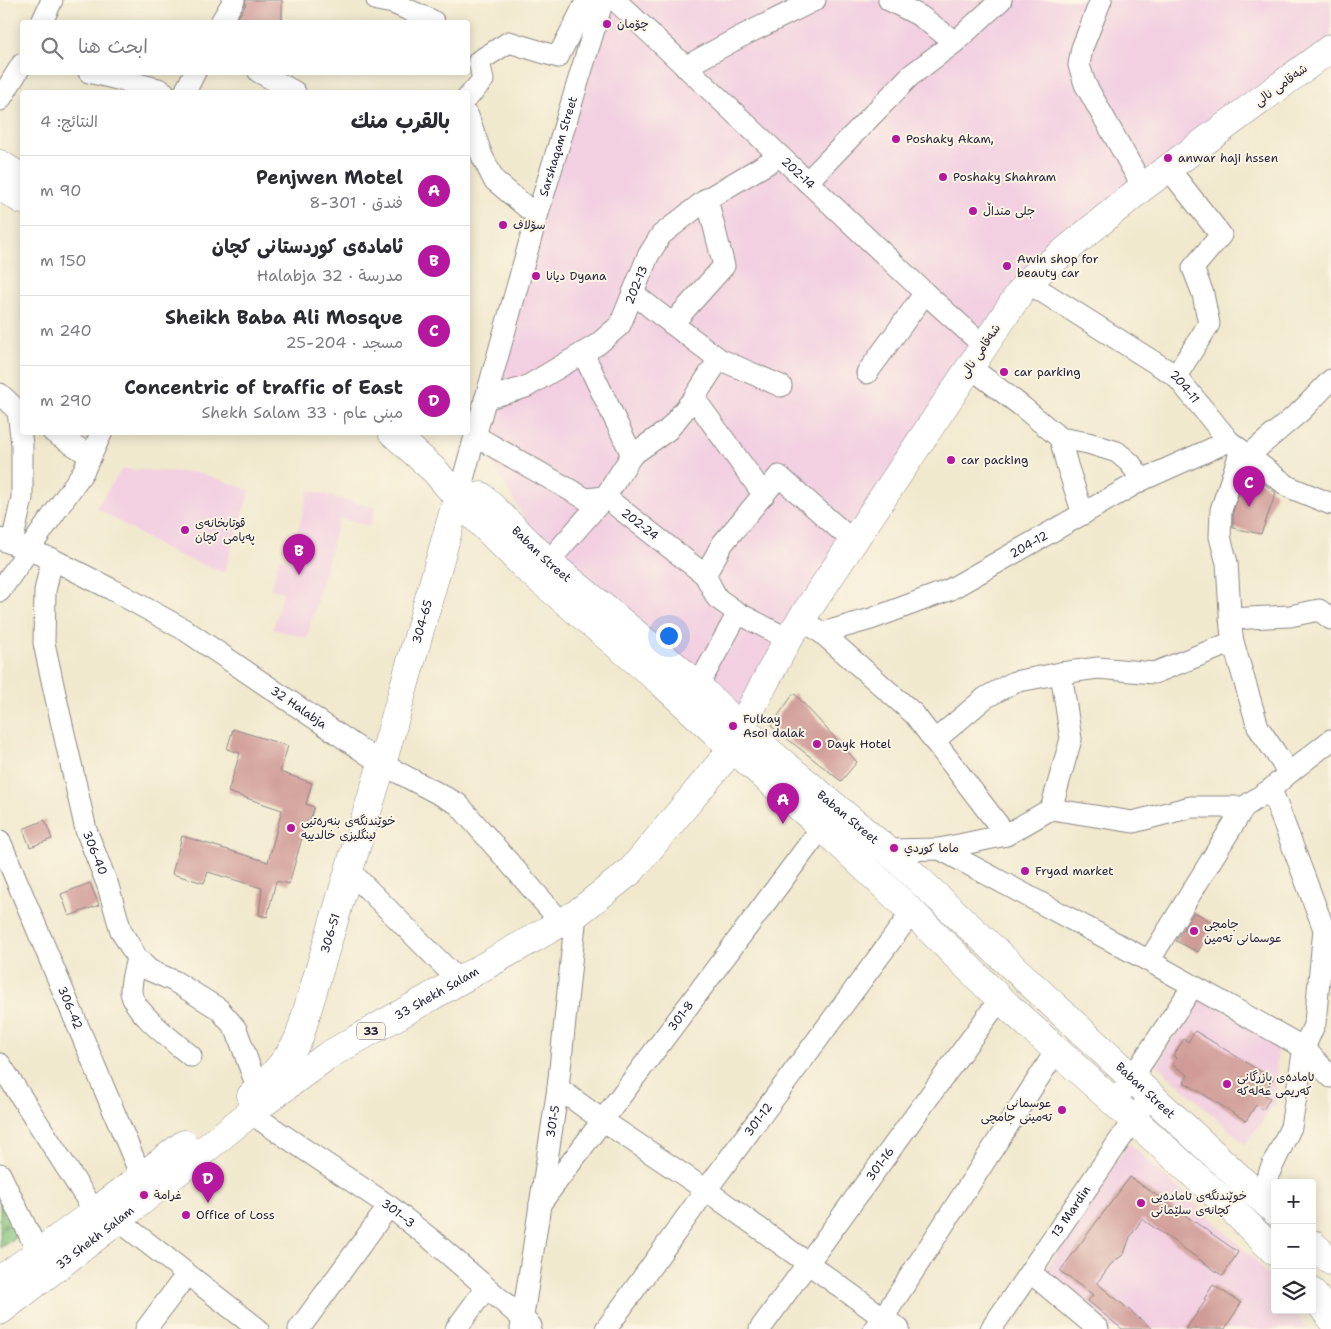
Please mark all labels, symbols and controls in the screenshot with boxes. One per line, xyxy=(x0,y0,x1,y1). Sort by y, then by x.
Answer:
place label: چۆمان xyxy=(617,16,649,32)
marker: چۆمان xyxy=(601,18,613,30)
search box xyxy=(20,20,470,75)
icon: search xyxy=(38,34,66,62)
text: ابحث هنا xyxy=(78,34,148,59)
street label: شەقامی نالی xyxy=(1251,60,1311,110)
street label: Sarshaqam Street xyxy=(535,94,581,198)
text: بالقرب منك xyxy=(351,107,450,135)
text: النتائج: 4 xyxy=(40,111,98,132)
place label: Poshaky Akam, xyxy=(906,131,994,147)
marker: Poshaky Akam, xyxy=(890,133,902,145)
place label: anwar haji hssen xyxy=(1178,150,1278,166)
marker: anwar haji hssen xyxy=(1162,152,1174,164)
street label: 202-14 xyxy=(778,153,818,193)
text: Penjwen Motel xyxy=(256,165,403,190)
place label: Poshaky Shahram xyxy=(953,169,1056,185)
marker: Poshaky Shahram xyxy=(937,171,949,183)
text: 90 m xyxy=(40,180,81,201)
text: A xyxy=(428,180,440,201)
text: فندق · 301-8 xyxy=(309,192,403,213)
place label: جلی منداڵ xyxy=(983,202,1035,219)
marker: جلی منداڵ xyxy=(967,205,979,217)
place label: سۆلاف xyxy=(513,217,546,233)
marker: سۆلاف xyxy=(497,219,509,231)
text: ئامادەی کوردستانی کچان xyxy=(212,234,403,259)
text: 150 m xyxy=(40,250,87,271)
text: B xyxy=(429,250,439,271)
place label: Awin shop for beauty car xyxy=(1017,251,1099,281)
marker: Awin shop for beauty car xyxy=(1001,260,1013,272)
street label: 202-13 xyxy=(621,263,651,306)
text: مدرسة · 32 Halabja xyxy=(257,265,403,286)
place label: دیانا Dyana xyxy=(546,268,607,284)
marker: دیانا Dyana xyxy=(530,270,542,282)
text: Sheikh Baba Ali Mosque xyxy=(165,305,403,330)
text: 240 m xyxy=(40,320,92,341)
text: C xyxy=(429,320,439,341)
street label: شەقامی نالی xyxy=(956,321,1004,381)
text: مسجد · 204-25 xyxy=(285,332,403,353)
place label: car parking xyxy=(1014,364,1081,380)
marker: car parking xyxy=(998,366,1010,378)
street label: 204-11 xyxy=(1167,366,1203,407)
text: Concentric of traffic of East xyxy=(124,375,403,400)
text: 290 m xyxy=(40,390,92,411)
text: D xyxy=(428,390,440,411)
text: مبنى عام · 33 Shekh Salam xyxy=(201,402,403,423)
place label: car packing xyxy=(961,452,1028,468)
marker: car packing xyxy=(945,454,957,466)
pin: C xyxy=(1233,466,1265,507)
street label: 202-24 xyxy=(618,505,662,544)
place label: قوتابخانەی پەیامی کچان xyxy=(195,515,255,545)
street label: Baban Street xyxy=(508,523,575,586)
marker: قوتابخانەی پەیامی کچان xyxy=(179,524,191,536)
street label: 204-12 xyxy=(1007,527,1051,562)
pin: B xyxy=(283,534,315,575)
street label: 304-65 xyxy=(408,598,436,645)
your location xyxy=(656,623,682,649)
street label: 32 Halabja xyxy=(267,682,330,732)
place label: Fulkay Asoi dalak xyxy=(743,711,805,741)
marker: Fulkay Asoi dalak xyxy=(727,720,739,732)
place label: Dayk Hotel xyxy=(827,736,891,752)
marker: Dayk Hotel xyxy=(811,738,823,750)
pin: A xyxy=(767,783,799,824)
street label: Baban Street xyxy=(814,787,882,848)
place label: خوێندنگەی بنەڕەتیی ئینگلیزی خالدییە xyxy=(301,813,396,843)
marker: خوێندنگەی بنەڕەتیی ئینگلیزی خالدییە xyxy=(285,822,297,834)
street label: 306-40 xyxy=(79,828,111,877)
place label: ماما كوردي xyxy=(904,840,959,857)
marker: ماما كوردي xyxy=(888,842,900,854)
place label: Fryad market xyxy=(1035,863,1114,879)
marker: Fryad market xyxy=(1019,865,1031,877)
street label: 306-51 xyxy=(317,911,344,955)
place label: جامچی عوسمانی تەمین xyxy=(1204,916,1282,946)
marker: جامچی عوسمانی تەمین xyxy=(1188,925,1200,937)
street label: 33 Shekh Salam xyxy=(392,963,482,1024)
street label: 306-42 xyxy=(54,984,86,1032)
street label: 301-8 xyxy=(664,997,697,1034)
road number: 33 xyxy=(357,1022,385,1040)
street label: Baban Street xyxy=(1112,1059,1179,1122)
place label: ئامادەی بازرگانی کەریمی عەلەکە xyxy=(1237,1069,1315,1099)
marker: ئامادەی بازرگانی کەریمی عەلەکە xyxy=(1221,1078,1233,1090)
place label: عوسمانی تەمینی جامچی xyxy=(981,1095,1053,1125)
street label: 301-12 xyxy=(741,1100,776,1139)
street label: 301-5 xyxy=(542,1104,563,1139)
marker: عوسمانی تەمینی جامچی xyxy=(1056,1104,1068,1116)
street label: 301-16 xyxy=(862,1144,898,1184)
pin: D xyxy=(192,1162,224,1203)
map controls xyxy=(1271,1179,1316,1314)
button: + xyxy=(1271,1179,1316,1224)
street label: 13 Mardin xyxy=(1048,1183,1094,1241)
place label: غرامة xyxy=(154,1187,182,1203)
place label: خوێندنگەی ئامادەیی کچانەی سلێمانی xyxy=(1151,1188,1247,1218)
marker: غرامة xyxy=(138,1189,150,1201)
street label: 301--3 xyxy=(378,1195,418,1231)
marker: خوێندنگەی ئامادەیی کچانەی سلێمانی xyxy=(1135,1197,1147,1209)
street label: 33 Shekh Salam xyxy=(53,1202,137,1273)
place label: Office of Loss xyxy=(196,1207,275,1223)
marker: Office of Loss xyxy=(180,1209,192,1221)
button: − xyxy=(1271,1224,1316,1269)
button: layers xyxy=(1271,1269,1316,1314)

